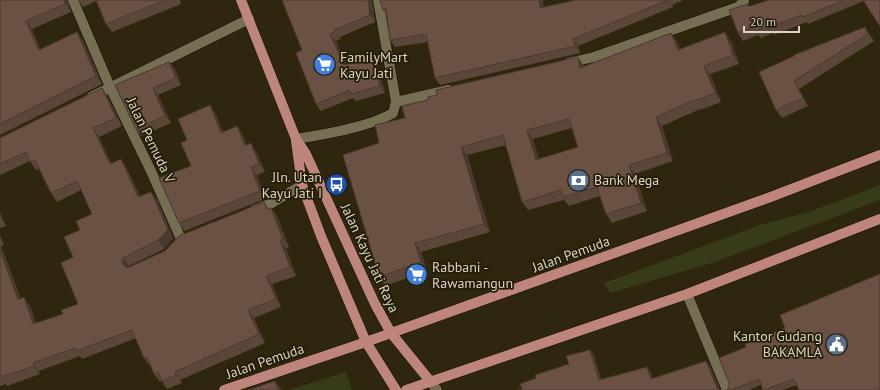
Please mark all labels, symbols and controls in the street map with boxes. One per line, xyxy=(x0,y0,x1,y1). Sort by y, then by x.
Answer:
scale bar xyxy=(744,8,799,34)
text: 20 m xyxy=(750,14,776,29)
place label: FamilyMart Kayu Jati xyxy=(340,48,408,82)
supermarket icon: FamilyMart Kayu Jati xyxy=(311,52,337,78)
street label: Jalan Pemuda V xyxy=(122,94,179,186)
bank icon: Bank Mega xyxy=(565,167,591,193)
place label: Jln. Utan Kayu Jati I xyxy=(262,168,322,202)
place label: Bank Mega xyxy=(594,171,659,189)
bus stop icon: Jln. Utan Kayu Jati I xyxy=(324,172,350,198)
street label: Jalan Kayu Jati Raya xyxy=(336,200,403,315)
street label: Jalan Pemuda xyxy=(529,232,612,277)
place label: Rabbani - Rawamangun xyxy=(432,258,513,292)
supermarket icon: Rabbani - Rawamangun xyxy=(403,262,429,288)
place label: Kantor Gudang BAKAMLA xyxy=(733,327,823,361)
public building icon: Kantor Gudang BAKAMLA xyxy=(824,331,850,357)
street label: Jalan Pemuda xyxy=(223,339,306,383)

